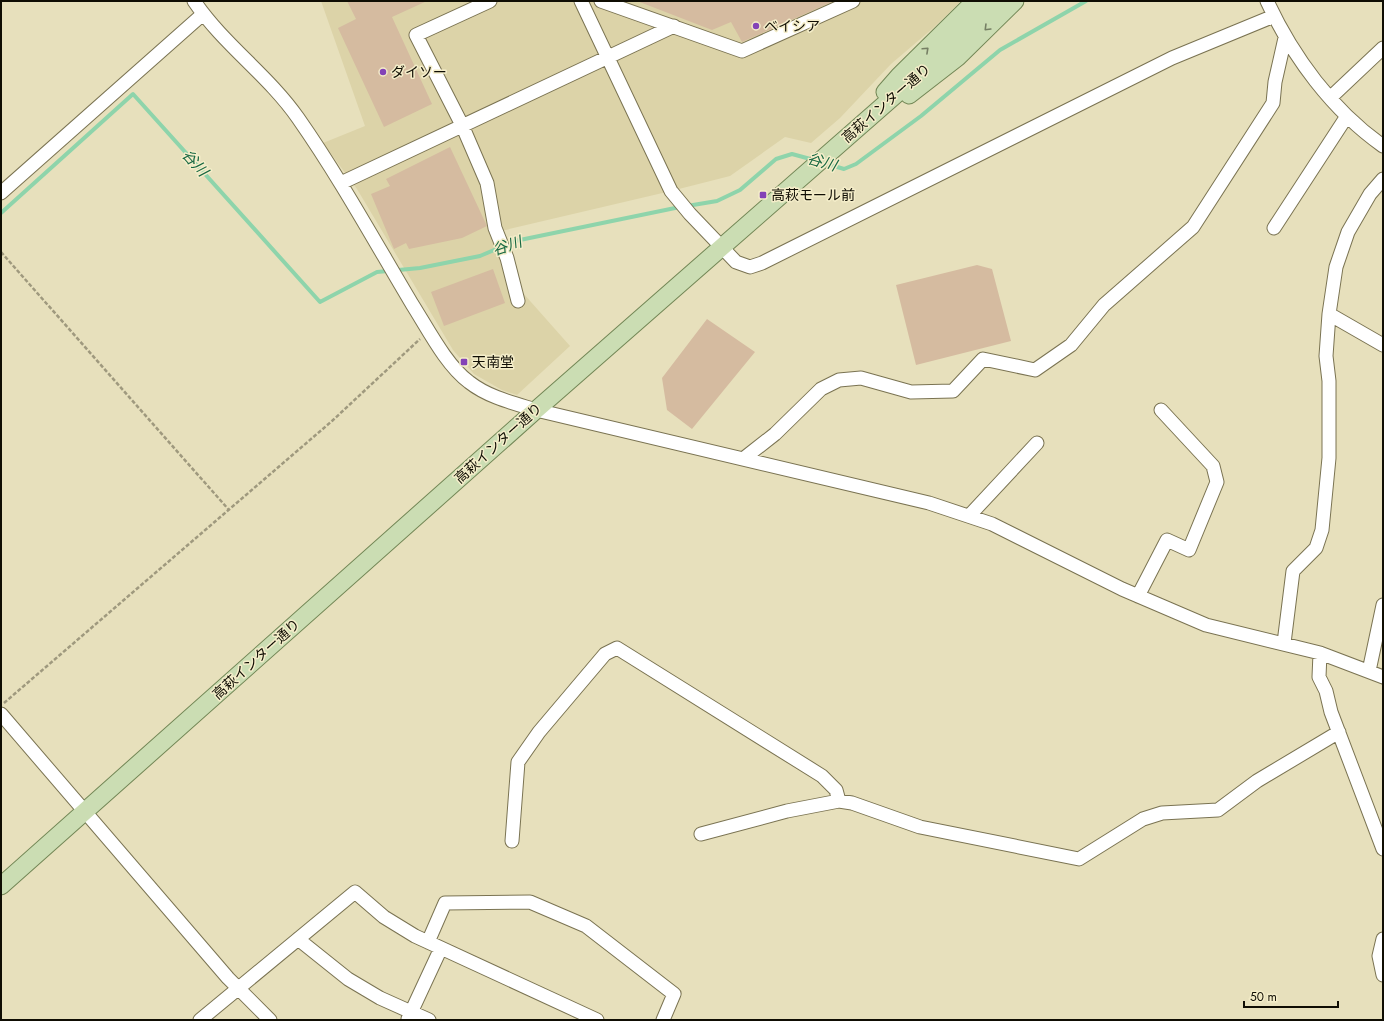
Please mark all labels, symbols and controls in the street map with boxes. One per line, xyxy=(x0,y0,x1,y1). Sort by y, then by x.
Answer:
place label: ベイシア xyxy=(764,16,820,36)
marker: ベイシア xyxy=(751,21,761,31)
one-way arrow xyxy=(984,23,992,31)
one-way arrow xyxy=(921,47,929,55)
street label: 高萩インター通り xyxy=(837,59,935,147)
place label: ダイソー xyxy=(391,62,447,82)
marker: ダイソー xyxy=(378,67,388,77)
water label: 谷川 xyxy=(177,144,215,183)
water label: 谷川 xyxy=(805,147,841,177)
place label: 高萩モール前 xyxy=(771,185,855,205)
marker: 高萩モール前 xyxy=(758,190,768,200)
water label: 谷川 xyxy=(489,230,527,261)
place label: 天南堂 xyxy=(472,352,514,372)
marker: 天南堂 xyxy=(459,357,469,367)
street label: 高萩インター通り xyxy=(450,398,546,488)
street label: 高萩インター通り xyxy=(208,614,304,704)
scale bar xyxy=(1244,983,1338,1009)
text: 50 m xyxy=(1250,988,1277,1006)

